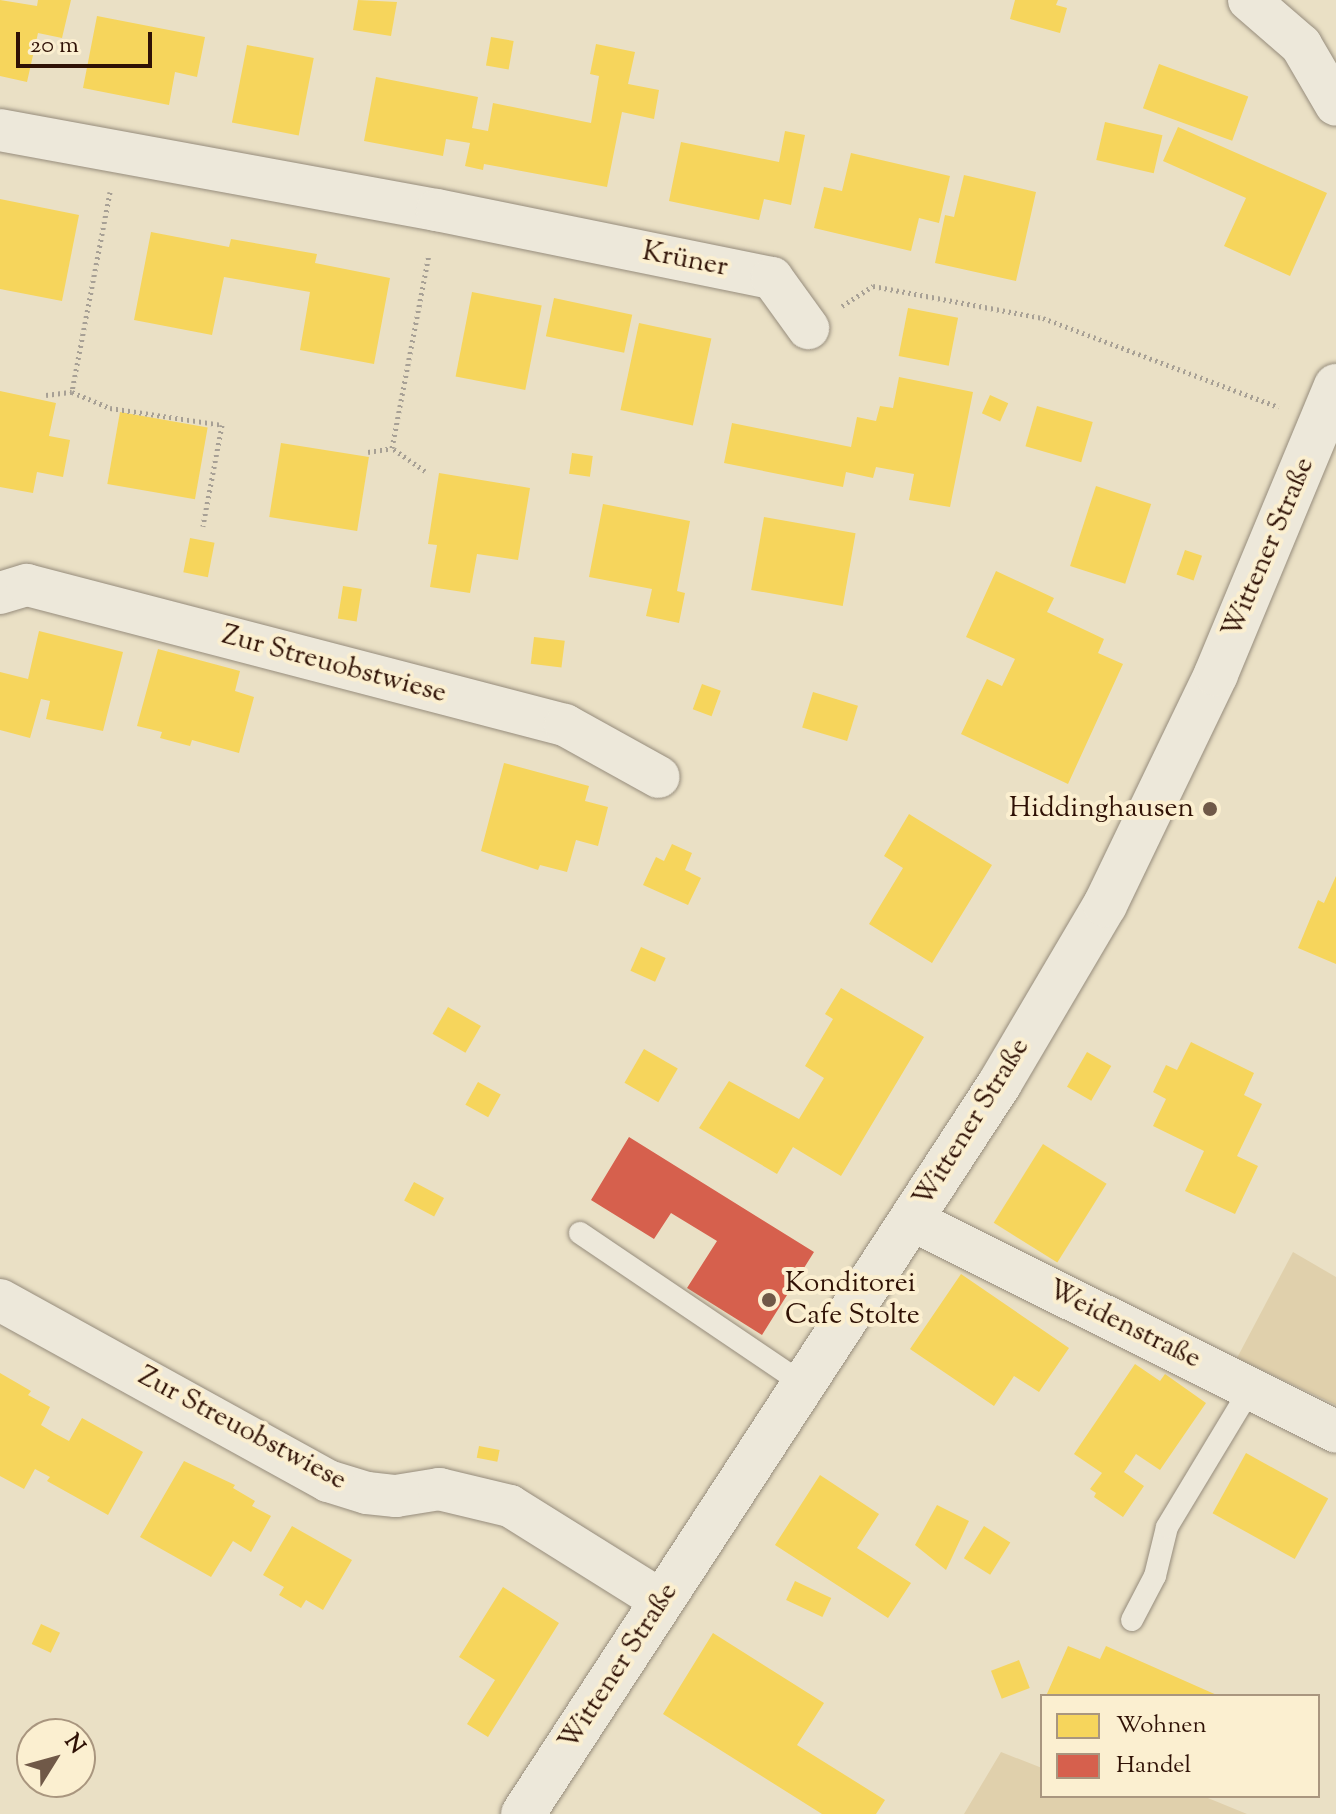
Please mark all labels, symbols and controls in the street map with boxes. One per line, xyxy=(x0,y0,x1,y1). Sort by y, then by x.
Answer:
scale bar xyxy=(20,16,156,66)
text: 20 m xyxy=(30,29,79,63)
street label: Krüner xyxy=(640,235,730,285)
street label: Wittener Straße xyxy=(1216,453,1322,643)
street label: Zur Streuobstwiese xyxy=(218,619,450,711)
place label: Hiddinghausen xyxy=(1009,792,1194,826)
marker: Hiddinghausen xyxy=(1201,800,1219,818)
street label: Wittener Straße xyxy=(907,1032,1037,1214)
place label: Konditorei Cafe Stolte xyxy=(785,1267,920,1333)
street label: Weidenstraße xyxy=(1042,1273,1206,1377)
marker: Konditorei Cafe Stolte xyxy=(760,1291,778,1309)
street label: Zur Streuobstwiese xyxy=(132,1360,352,1498)
street label: Wittener Straße xyxy=(552,1577,686,1757)
legend xyxy=(1040,1694,1320,1798)
text: Wohnen xyxy=(1116,1709,1207,1743)
north arrow xyxy=(16,1718,96,1798)
text: N xyxy=(56,1728,92,1761)
text: Handel xyxy=(1116,1749,1191,1783)

